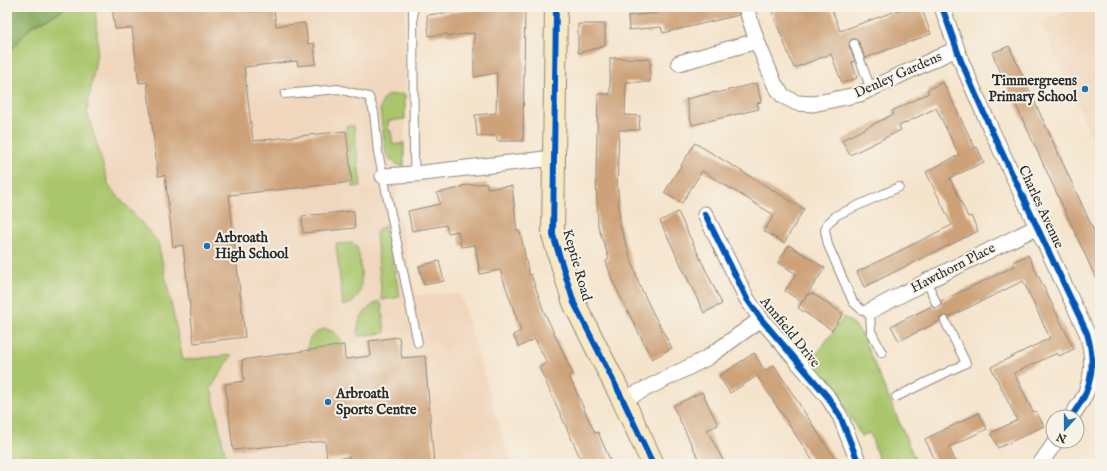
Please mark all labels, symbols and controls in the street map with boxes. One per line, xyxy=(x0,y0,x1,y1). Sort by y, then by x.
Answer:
street label: Denley Gardens xyxy=(851,48,945,102)
place label: Timmergreens Primary School xyxy=(989,72,1078,106)
marker: Timmergreens Primary School xyxy=(1080,84,1090,94)
street label: Charles Avenue xyxy=(1014,163,1068,252)
street label: Keptie Road xyxy=(558,227,596,303)
place label: Arbroath High School xyxy=(214,229,289,263)
street label: Hawthorn Place xyxy=(908,239,999,297)
marker: Arbroath High School xyxy=(202,241,212,251)
street label: Annfield Drive xyxy=(755,292,824,371)
place label: Arbroath Sports Centre xyxy=(335,385,417,419)
marker: Arbroath Sports Centre xyxy=(323,397,333,407)
north arrow xyxy=(1045,409,1085,449)
text: N xyxy=(1054,429,1070,446)

